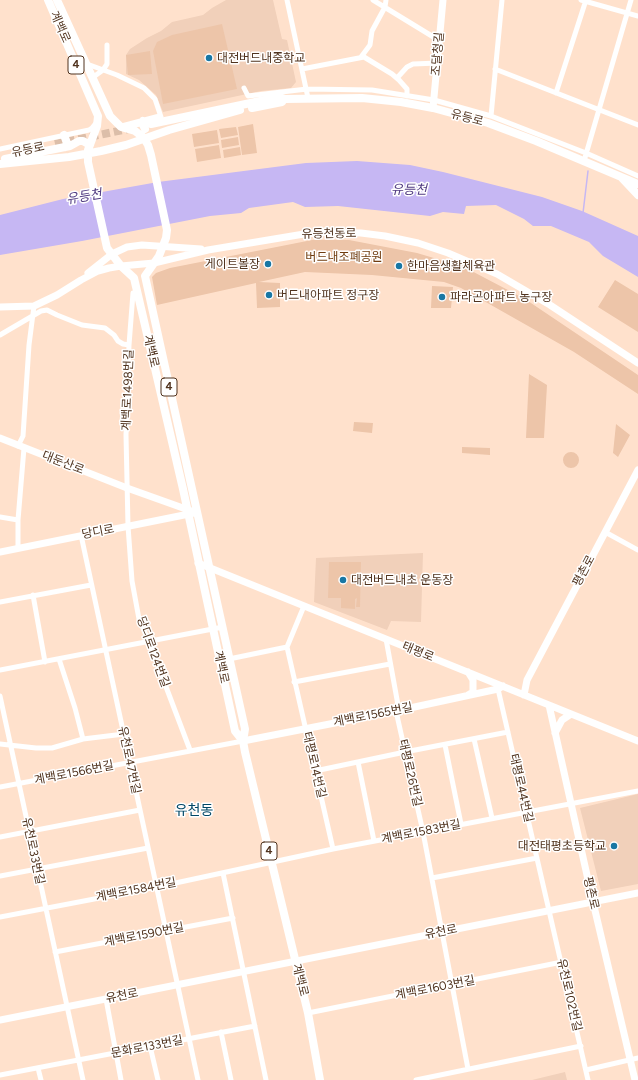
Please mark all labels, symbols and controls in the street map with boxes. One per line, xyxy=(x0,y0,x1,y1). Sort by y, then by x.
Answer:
street label: 계백로 xyxy=(47,9,73,45)
street label: 조달청길 xyxy=(429,31,447,77)
place label: 대전버드내중학교 xyxy=(217,51,305,65)
marker: 대전버드내중학교 xyxy=(204,53,214,63)
road number: 4 xyxy=(68,56,84,74)
street label: 유등로 xyxy=(449,107,485,129)
street label: 유등로 xyxy=(10,140,46,160)
water label: 유등천 xyxy=(391,182,427,198)
water label: 유등천 xyxy=(65,186,103,208)
street label: 유등천동로 xyxy=(301,226,357,242)
park label: 버드내조폐공원 xyxy=(305,250,383,264)
place label: 게이트볼장 xyxy=(205,257,260,271)
marker: 게이트볼장 xyxy=(263,259,273,269)
place label: 한마음생활체육관 xyxy=(407,259,495,273)
marker: 한마음생활체육관 xyxy=(394,261,404,271)
place label: 버드내아파트 정구장 xyxy=(277,288,379,302)
marker: 버드내아파트 정구장 xyxy=(264,290,274,300)
place label: 파라곤아파트 농구장 xyxy=(450,290,552,304)
marker: 파라곤아파트 농구장 xyxy=(437,292,447,302)
street label: 계백로 xyxy=(140,333,162,369)
street label: 계백로1498번길 xyxy=(119,349,137,431)
road number: 4 xyxy=(161,378,177,396)
street label: 대둔산로 xyxy=(40,448,86,478)
street label: 당디로 xyxy=(80,522,116,542)
street label: 평촌로 xyxy=(570,553,598,589)
place label: 대전버드내초 운동장 xyxy=(351,573,453,587)
marker: 대전버드내초 운동장 xyxy=(338,575,348,585)
street label: 당디로124번길 xyxy=(134,615,172,689)
street label: 태평로 xyxy=(400,639,436,665)
street label: 계백로 xyxy=(211,649,231,685)
street label: 계백로1565번길 xyxy=(332,700,414,730)
street label: 유천로47번길 xyxy=(115,725,143,795)
street label: 태평로14번길 xyxy=(299,730,329,800)
street label: 태평로26번길 xyxy=(395,738,425,808)
street label: 태평로44번길 xyxy=(506,752,536,824)
street label: 계백로1566번길 xyxy=(33,758,115,788)
district label: 유천동 xyxy=(175,803,213,819)
street label: 유천로33번길 xyxy=(19,816,47,886)
street label: 계백로1583번길 xyxy=(380,817,462,847)
place label: 대전태평초등학교 xyxy=(518,839,606,853)
marker: 대전태평초등학교 xyxy=(609,841,619,851)
road number: 4 xyxy=(261,842,277,860)
street label: 계백로1584번길 xyxy=(94,875,178,905)
street label: 평촌로 xyxy=(580,875,602,911)
street label: 계백로1590번길 xyxy=(103,920,185,950)
street label: 유천로 xyxy=(423,922,459,942)
street label: 유천로102번길 xyxy=(554,957,584,1033)
street label: 계백로 xyxy=(289,962,311,998)
street label: 계백로1603번길 xyxy=(394,973,476,1003)
street label: 유천로 xyxy=(104,986,140,1006)
street label: 문화로133번길 xyxy=(110,1033,184,1061)

